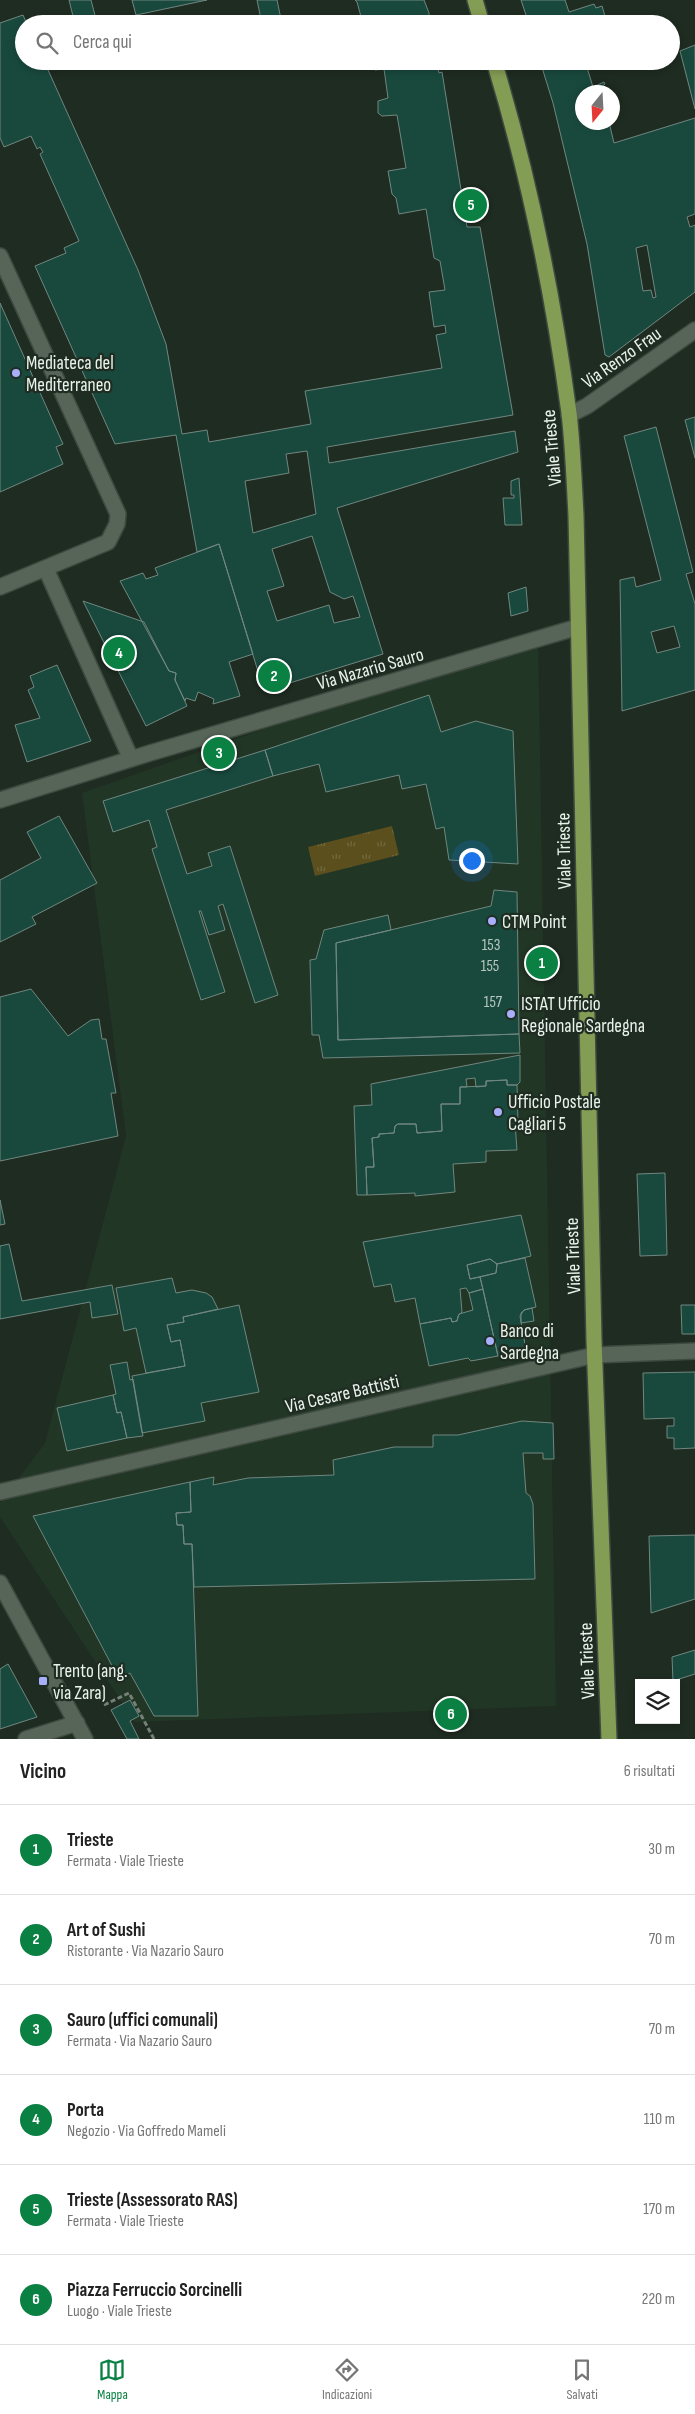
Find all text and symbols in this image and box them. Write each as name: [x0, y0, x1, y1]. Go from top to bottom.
search box: [15, 15, 680, 70]
icon: search: [33, 29, 61, 57]
text: Cerca qui: [73, 31, 132, 54]
north arrow: [575, 85, 620, 130]
pin: 5: [455, 186, 487, 224]
street label: Via Renzo Frau: [578, 322, 666, 394]
place label: Mediateca del Mediterraneo: [26, 352, 114, 397]
marker: Mediateca del Mediterraneo: [10, 367, 22, 379]
street label: Viale Trieste: [538, 409, 567, 487]
pin: 4: [103, 634, 135, 672]
street label: Via Nazario Sauro: [314, 643, 426, 696]
pin: 2: [258, 657, 290, 695]
pin: 3: [203, 734, 235, 772]
street label: Viale Trieste: [552, 812, 577, 889]
your location: [459, 848, 485, 874]
place label: CTM Point: [502, 911, 567, 934]
marker: CTM Point: [486, 915, 498, 927]
house number: 153: [482, 936, 500, 955]
pin: 1: [526, 944, 558, 982]
house number: 155: [481, 957, 499, 976]
house number: 157: [484, 993, 503, 1012]
place label: ISTAT Ufficio Regionale Sardegna: [521, 993, 645, 1038]
marker: ISTAT Ufficio Regionale Sardegna: [505, 1008, 517, 1020]
place label: Ufficio Postale Cagliari 5: [508, 1091, 601, 1136]
marker: Ufficio Postale Cagliari 5: [492, 1106, 504, 1118]
street label: Viale Trieste: [561, 1217, 586, 1295]
place label: Banco di Sardegna: [500, 1320, 559, 1365]
marker: Banco di Sardegna: [484, 1335, 496, 1347]
street label: Via Cesare Battisti: [283, 1370, 401, 1419]
street label: Viale Trieste: [575, 1622, 600, 1700]
place label: Trento (ang. via Zara): [53, 1660, 128, 1705]
marker: Trento (ang. via Zara): [37, 1675, 49, 1687]
map controls: [635, 1679, 680, 1724]
button: layers: [635, 1679, 680, 1724]
pin: 6: [435, 1695, 467, 1733]
text: Vicino: [20, 1759, 66, 1784]
text: 6 risultati: [624, 1762, 675, 1781]
text: Trieste: [67, 1829, 114, 1852]
text: 1: [33, 1840, 39, 1859]
text: 30 m: [648, 1840, 675, 1859]
text: Fermata · Viale Trieste: [67, 1852, 184, 1871]
text: Art of Sushi: [67, 1919, 145, 1942]
text: 2: [32, 1930, 40, 1949]
text: 70 m: [649, 1930, 675, 1949]
text: Ristorante · Via Nazario Sauro: [67, 1942, 224, 1961]
text: Sauro (uffici comunali): [67, 2009, 218, 2032]
text: 3: [32, 2020, 40, 2039]
text: 70 m: [649, 2020, 675, 2039]
text: Fermata · Via Nazario Sauro: [67, 2032, 212, 2051]
text: Porta: [67, 2099, 104, 2122]
text: 4: [32, 2110, 40, 2129]
text: 110 m: [644, 2110, 675, 2129]
text: Negozio · Via Goffredo Mameli: [67, 2122, 226, 2141]
text: Trieste (Assessorato RAS): [67, 2189, 238, 2212]
text: 5: [32, 2200, 40, 2219]
text: 170 m: [643, 2200, 675, 2219]
text: Fermata · Viale Trieste: [67, 2212, 184, 2231]
text: Piazza Ferruccio Sorcinelli: [67, 2279, 242, 2302]
text: 6: [32, 2290, 40, 2309]
text: 220 m: [642, 2290, 675, 2309]
text: Luogo · Viale Trieste: [67, 2302, 172, 2321]
tab: Mappa: [97, 2356, 128, 2403]
tab: Indicazioni: [322, 2356, 372, 2403]
tab: Salvati: [566, 2356, 598, 2403]

